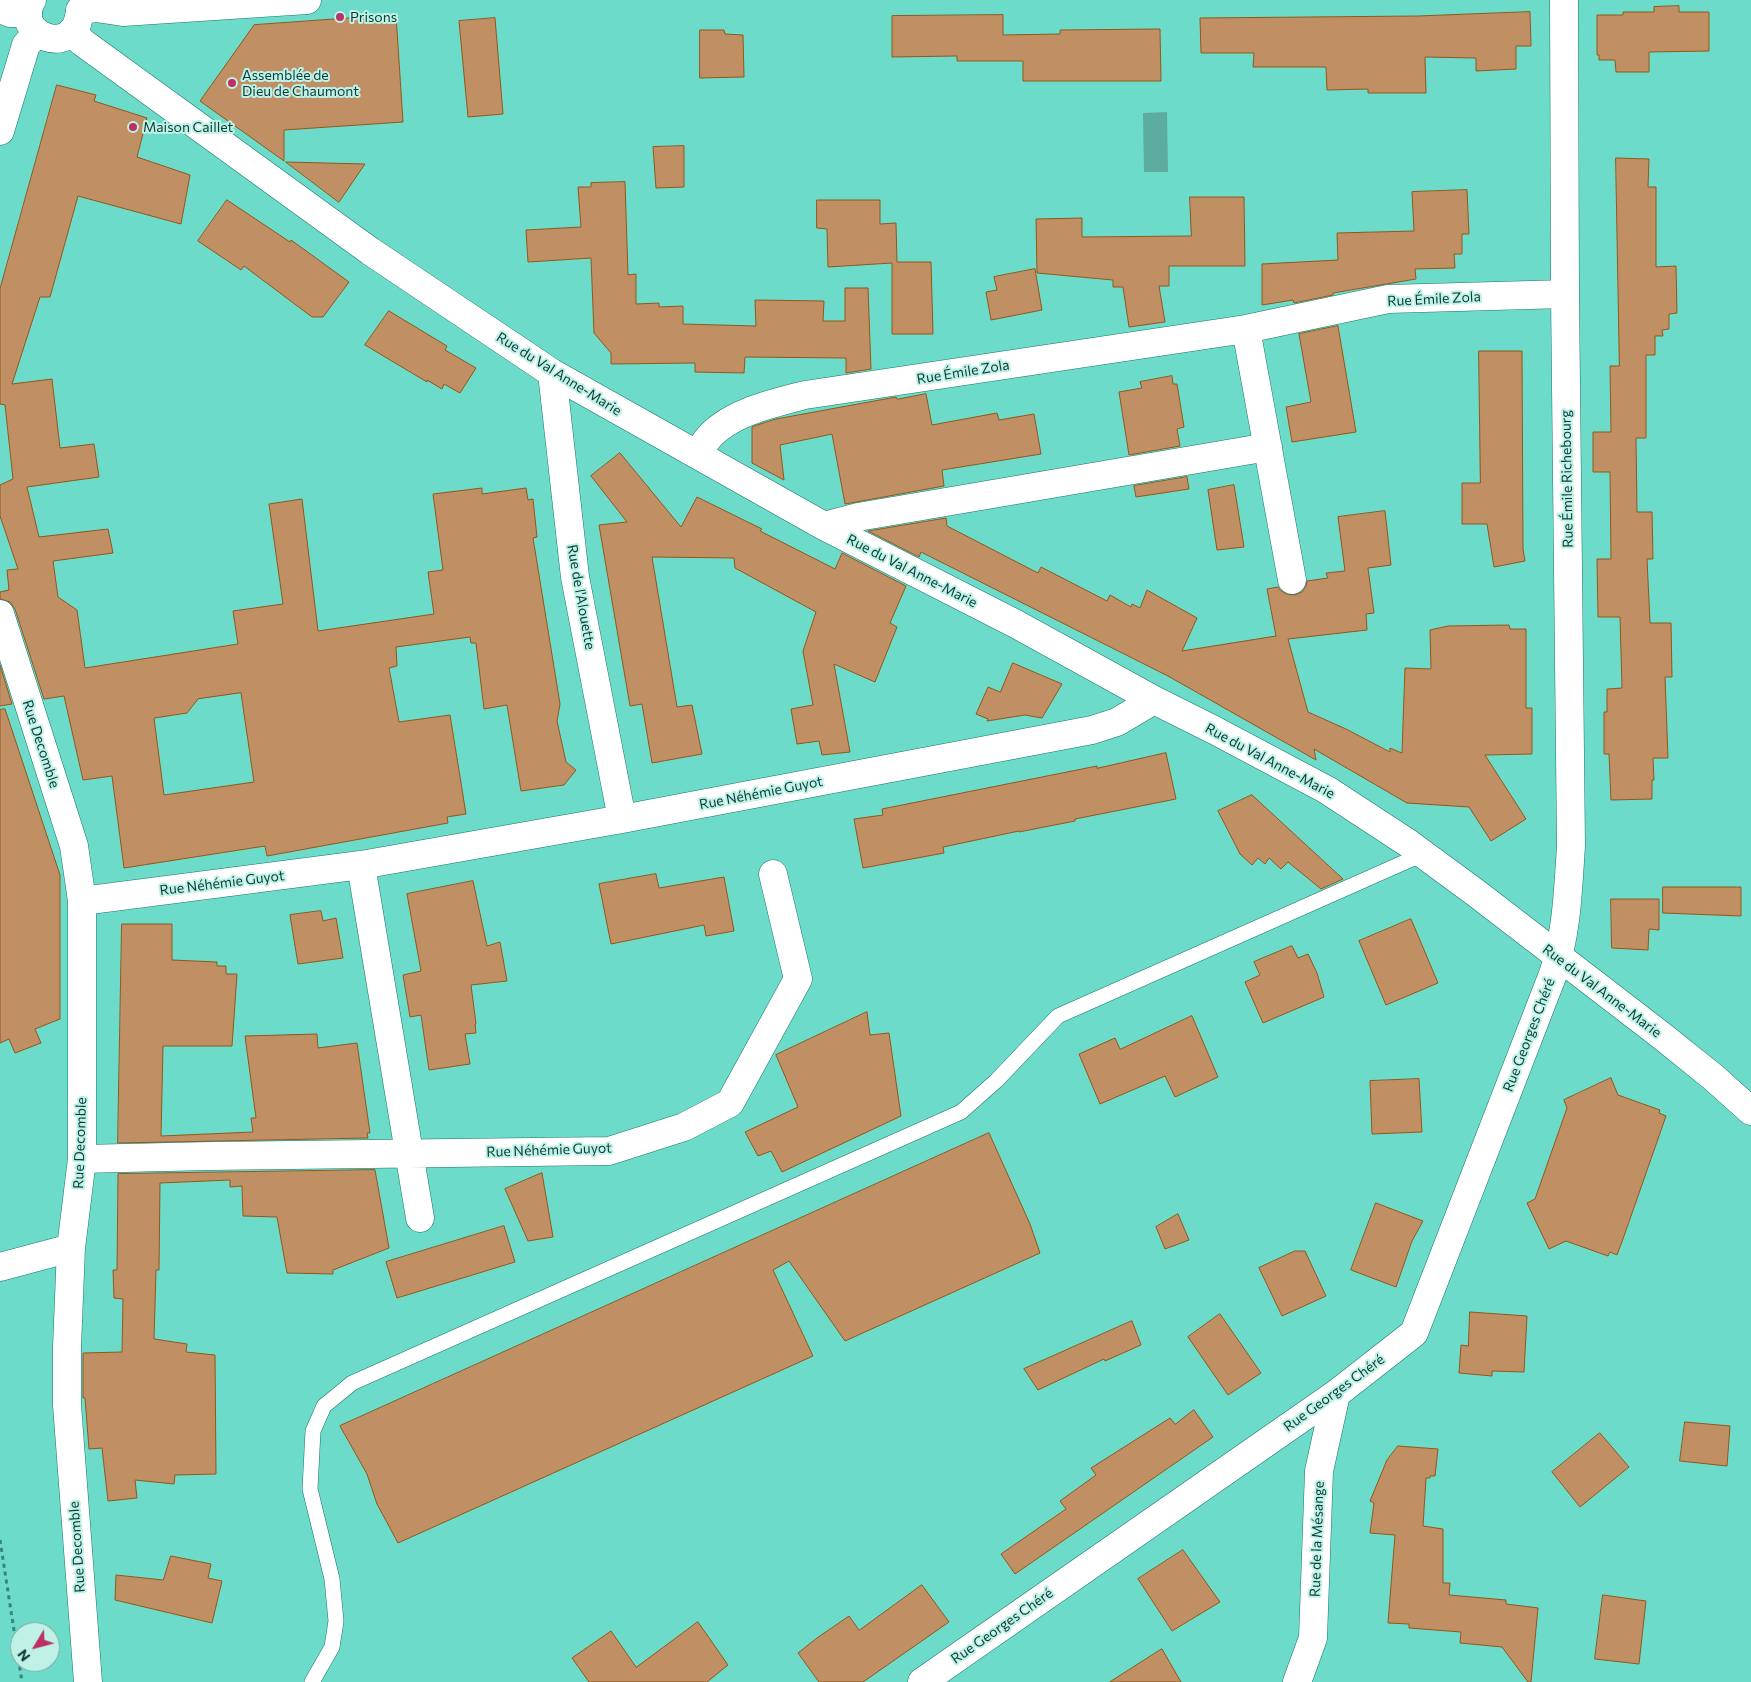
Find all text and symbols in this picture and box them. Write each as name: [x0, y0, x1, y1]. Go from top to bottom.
place label: Prisons: [350, 9, 397, 25]
marker: Prisons: [334, 11, 346, 23]
place label: Assemblée de Dieu de Chaumont: [242, 67, 359, 100]
marker: Assemblée de Dieu de Chaumont: [226, 77, 238, 89]
place label: Maison Caillet: [143, 119, 233, 135]
marker: Maison Caillet: [127, 121, 139, 133]
street label: Rue Émile Zola: [1387, 288, 1481, 310]
street label: Rue du Val Anne-Marie: [493, 329, 625, 419]
street label: Rue Émile Zola: [915, 356, 1011, 388]
street label: Rue Émile Richebourg: [1557, 410, 1577, 548]
street label: Rue du Val Anne-Marie: [844, 531, 980, 611]
street label: Rue de l'Alouette: [563, 543, 599, 651]
street label: Rue Decomble: [19, 698, 63, 790]
street label: Rue du Val Anne-Marie: [1202, 720, 1338, 802]
street label: Rue Néhémie Guyot: [698, 773, 824, 813]
street label: Rue Néhémie Guyot: [159, 867, 285, 899]
street label: Rue du Val Anne-Marie: [1539, 941, 1665, 1041]
street label: Rue Georges Chéré: [1500, 976, 1558, 1094]
street label: Rue Decomble: [70, 1097, 90, 1189]
street label: Rue Néhémie Guyot: [486, 1139, 612, 1161]
street label: Rue Georges Chéré: [1280, 1351, 1388, 1435]
street label: Rue de la Mésange: [1307, 1481, 1327, 1597]
street label: Rue Decomble: [65, 1501, 89, 1593]
street label: Rue Georges Chéré: [948, 1585, 1056, 1667]
north arrow: [10, 1622, 60, 1672]
text: N: [13, 1646, 33, 1665]

